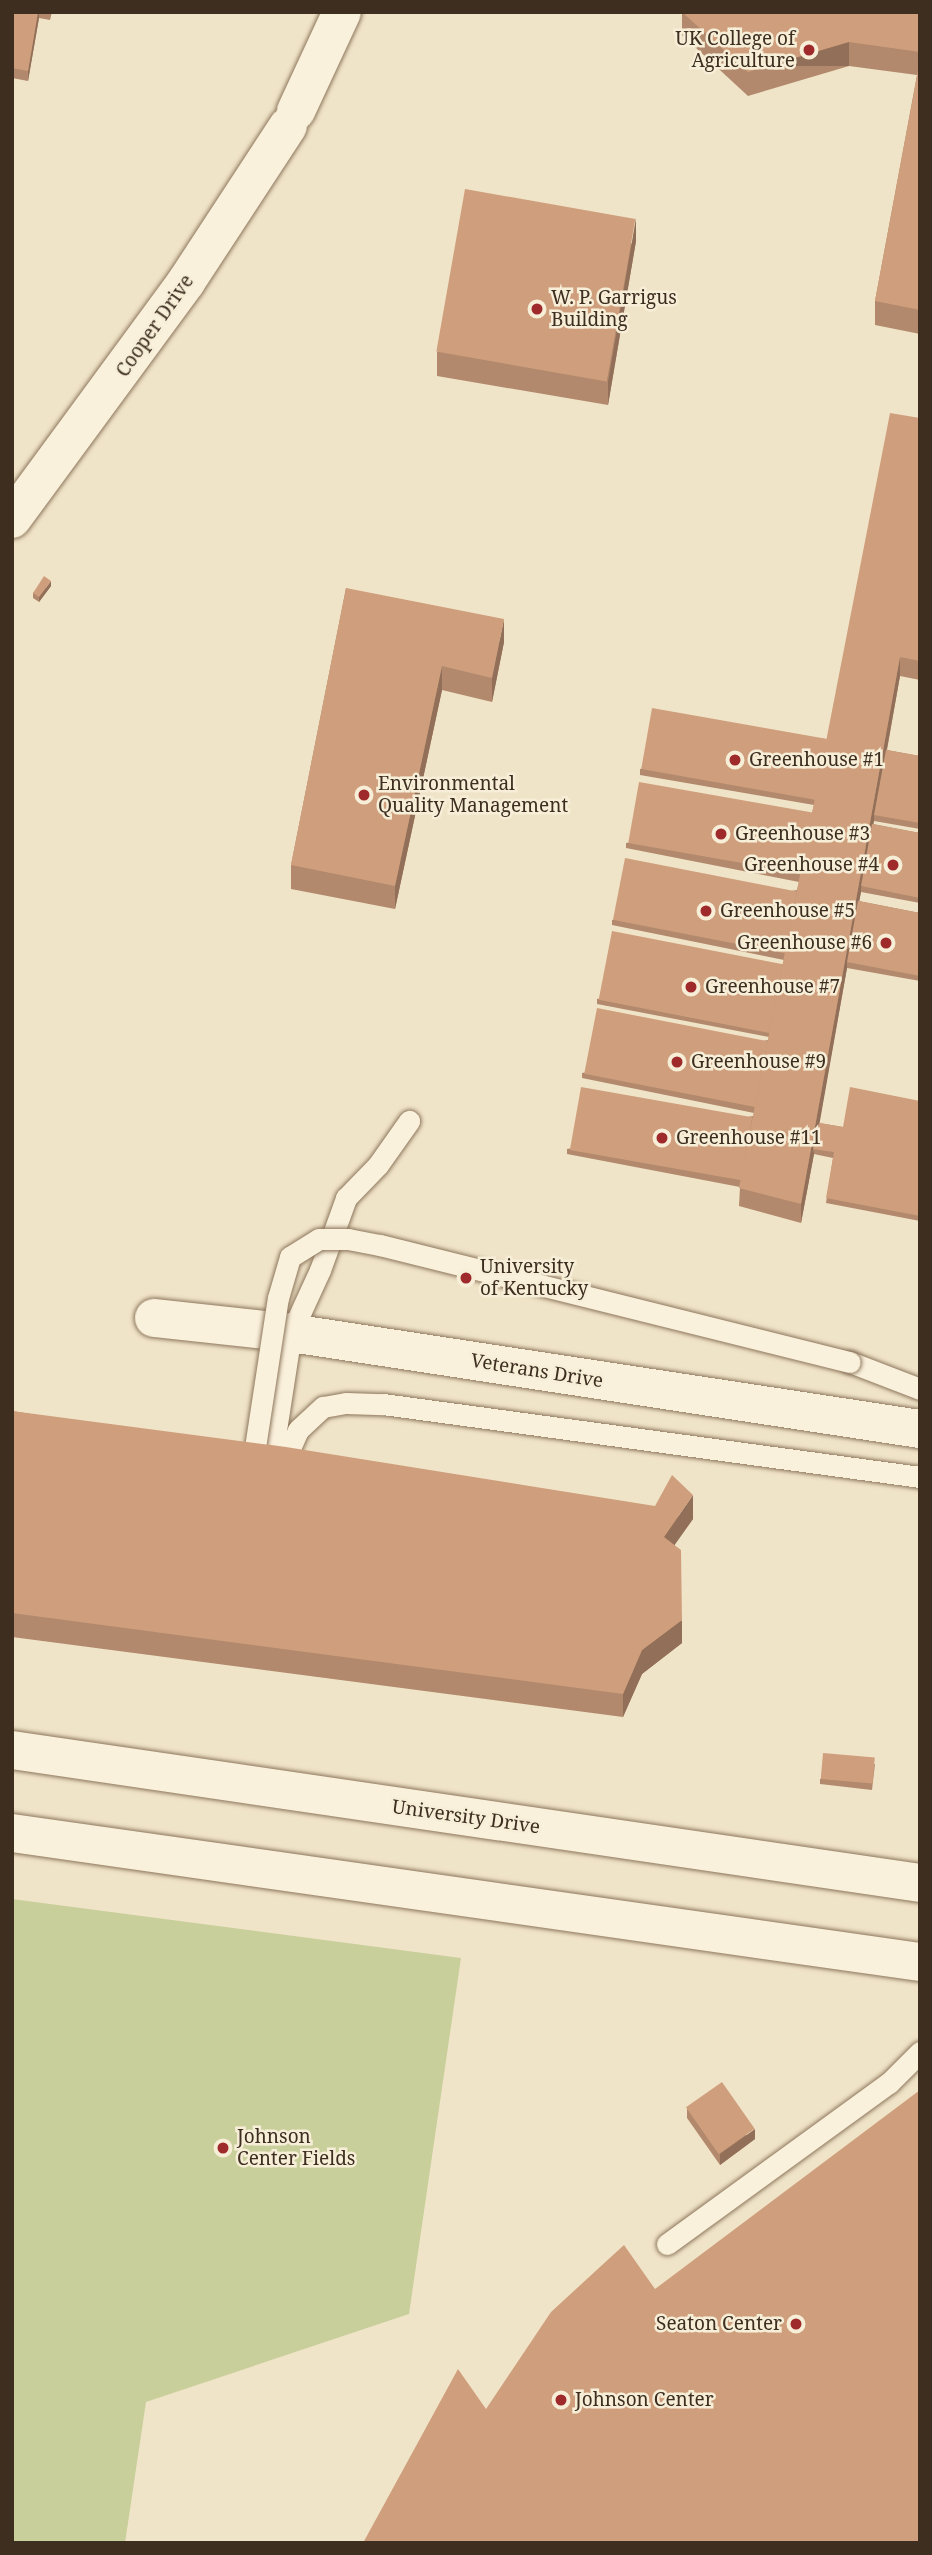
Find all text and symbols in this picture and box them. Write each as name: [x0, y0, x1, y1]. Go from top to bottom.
place label: UK College of Agriculture: [675, 28, 795, 72]
marker: UK College of Agriculture: [801, 42, 817, 58]
street label: Cooper Drive: [111, 271, 199, 381]
place label: W. P. Garrigus Building: [551, 287, 677, 331]
marker: W. P. Garrigus Building: [529, 301, 545, 317]
place label: Greenhouse #1: [749, 749, 884, 771]
marker: Greenhouse #1: [727, 752, 743, 768]
place label: Environmental Quality Management: [378, 773, 568, 817]
marker: Environmental Quality Management: [356, 787, 372, 803]
place label: Greenhouse #3: [735, 823, 870, 845]
marker: Greenhouse #3: [713, 826, 729, 842]
place label: Greenhouse #4: [744, 854, 879, 876]
marker: Greenhouse #4: [885, 857, 901, 873]
place label: Greenhouse #5: [720, 900, 855, 922]
marker: Greenhouse #5: [698, 903, 714, 919]
place label: Greenhouse #6: [737, 932, 872, 954]
marker: Greenhouse #6: [878, 935, 894, 951]
place label: Greenhouse #7: [705, 976, 840, 998]
marker: Greenhouse #7: [683, 979, 699, 995]
place label: Greenhouse #9: [691, 1051, 826, 1073]
marker: Greenhouse #9: [669, 1054, 685, 1070]
place label: Greenhouse #11: [676, 1127, 822, 1149]
marker: Greenhouse #11: [654, 1130, 670, 1146]
place label: University of Kentucky: [480, 1256, 588, 1300]
marker: University of Kentucky: [458, 1270, 474, 1286]
street label: Veterans Drive: [469, 1349, 605, 1393]
street label: University Drive: [391, 1795, 541, 1839]
place label: Johnson Center Fields: [237, 2126, 355, 2170]
marker: Johnson Center Fields: [215, 2140, 231, 2156]
place label: Seaton Center: [656, 2313, 782, 2335]
marker: Seaton Center: [788, 2316, 804, 2332]
place label: Johnson Center: [575, 2389, 714, 2411]
marker: Johnson Center: [553, 2392, 569, 2408]

